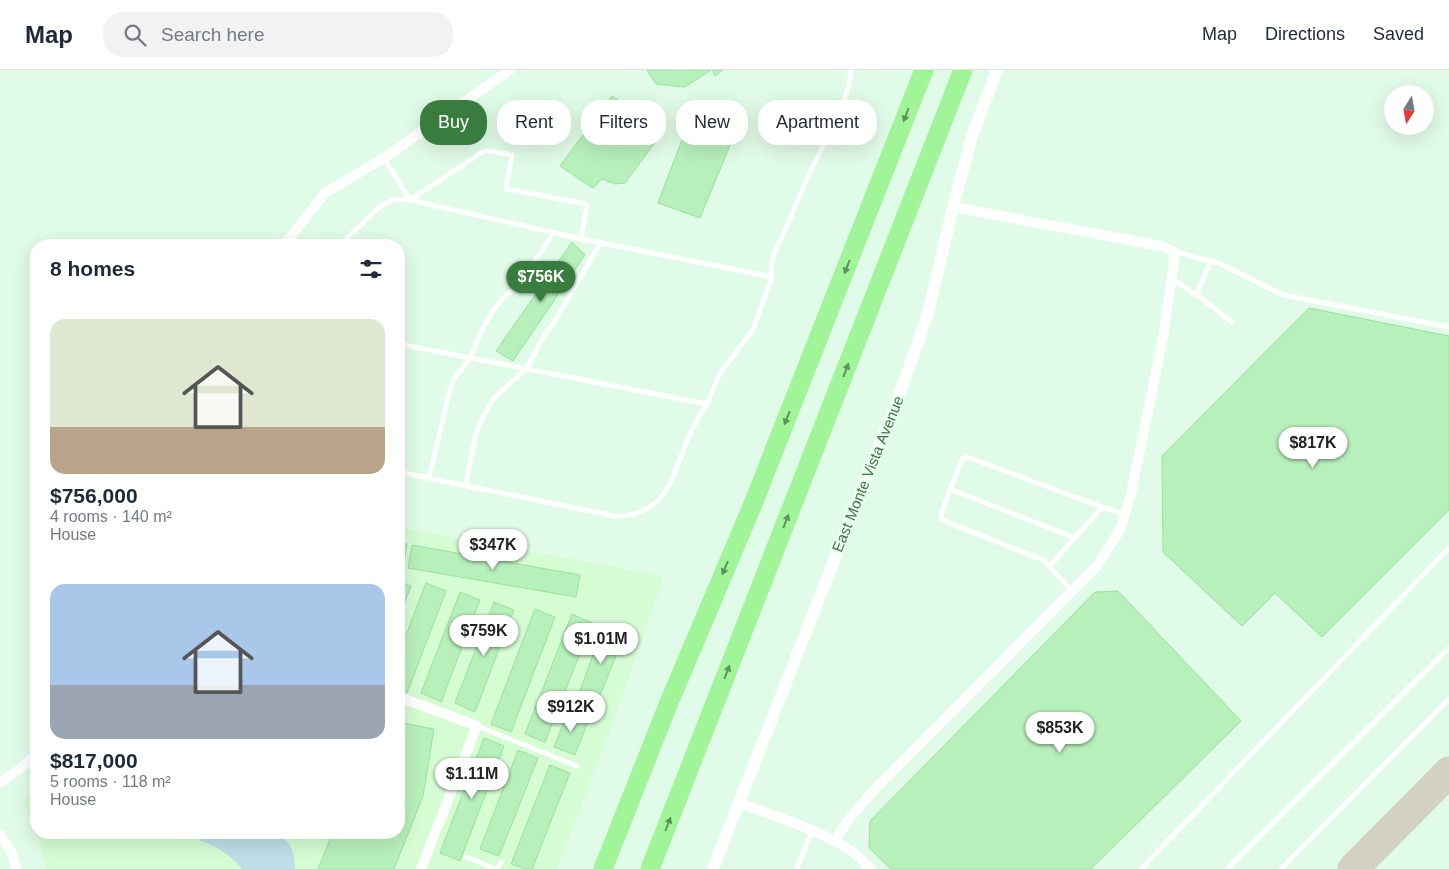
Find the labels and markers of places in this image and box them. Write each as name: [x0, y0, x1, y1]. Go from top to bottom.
pin: $756K: [506, 260, 576, 303]
pin: $817K: [1278, 426, 1348, 469]
pin: $347K: [458, 528, 528, 571]
pin: $759K: [449, 614, 519, 657]
pin: $1.01M: [560, 622, 642, 665]
pin: $912K: [536, 690, 606, 733]
pin: $853K: [1025, 712, 1095, 754]
pin: $1.11M: [431, 758, 513, 800]

